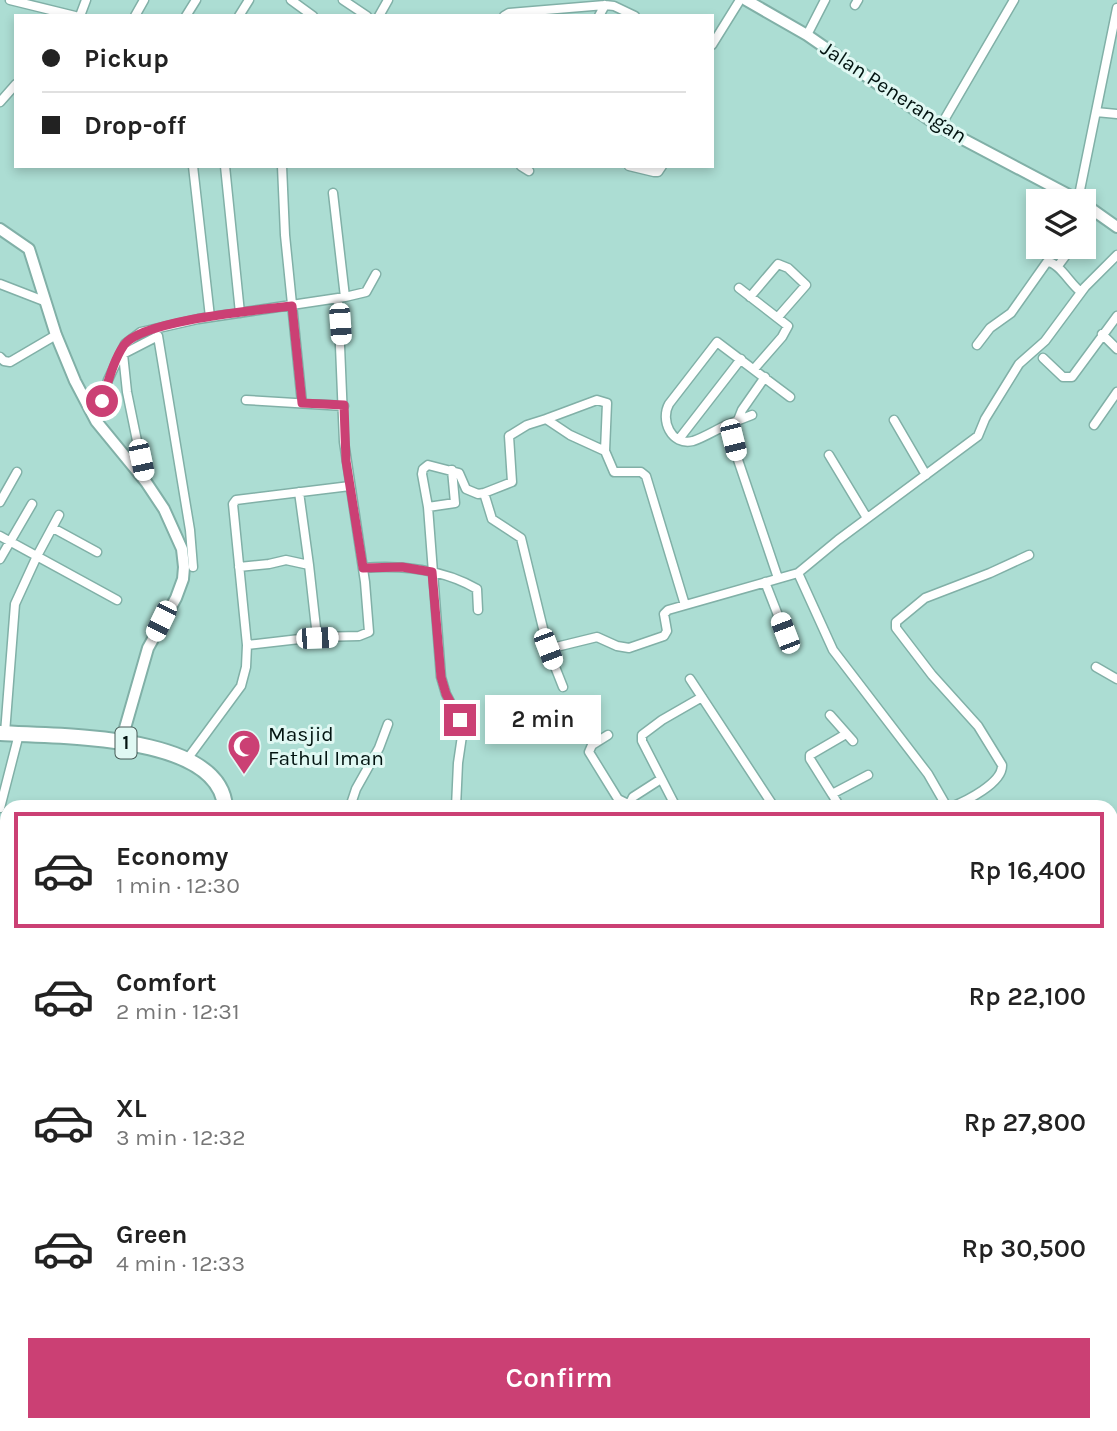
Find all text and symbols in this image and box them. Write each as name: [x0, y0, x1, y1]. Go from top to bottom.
street label: Jalan Penerangan: [817, 36, 971, 148]
text: Pickup: [84, 43, 169, 74]
text: Drop-off: [84, 110, 186, 141]
map controls: [1026, 189, 1096, 259]
button: layers: [1026, 189, 1096, 259]
car: [329, 302, 352, 346]
route start: [86, 385, 118, 417]
car: [718, 417, 749, 463]
car: [127, 437, 156, 483]
car: [143, 598, 180, 644]
car: [768, 610, 803, 656]
car: [531, 626, 566, 672]
car: [296, 627, 339, 649]
callout: 2 min: [484, 696, 600, 744]
route end: [444, 704, 476, 736]
text: 2 min: [512, 706, 574, 733]
place label: Masjid Fathul Iman: [268, 722, 384, 770]
mosque icon: Masjid Fathul Iman: [225, 727, 263, 776]
road number: 1: [116, 728, 136, 758]
icon: car: [32, 839, 95, 902]
text: Economy: [116, 841, 228, 872]
text: Rp 16,400: [969, 855, 1086, 886]
text: 1 min · 12:30: [116, 872, 240, 899]
icon: car: [32, 965, 95, 1028]
text: Comfort: [116, 967, 217, 998]
text: Rp 22,100: [969, 981, 1086, 1012]
text: 2 min · 12:31: [116, 998, 240, 1025]
icon: car: [32, 1091, 95, 1154]
text: XL: [116, 1093, 147, 1124]
text: Rp 27,800: [964, 1107, 1086, 1138]
text: 3 min · 12:32: [116, 1124, 245, 1151]
icon: car: [32, 1217, 95, 1280]
text: Green: [116, 1219, 188, 1250]
text: Rp 30,500: [962, 1233, 1086, 1264]
text: 4 min · 12:33: [116, 1250, 245, 1277]
button: Confirm: [28, 1338, 1090, 1418]

